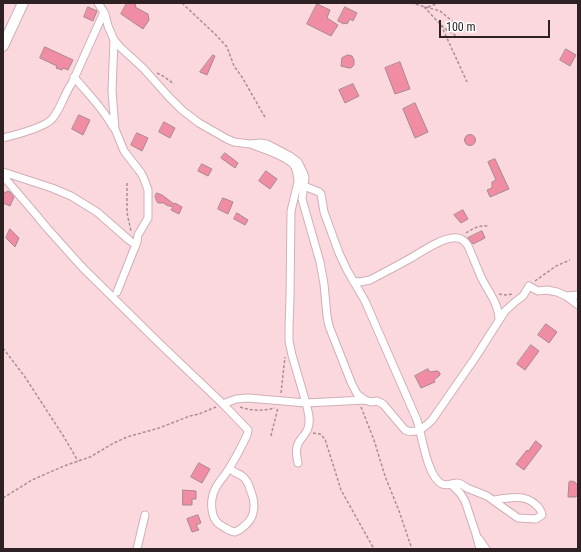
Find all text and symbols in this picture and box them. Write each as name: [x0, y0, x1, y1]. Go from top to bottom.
scale bar: [441, 12, 552, 38]
text: 100 m: [446, 20, 476, 34]

